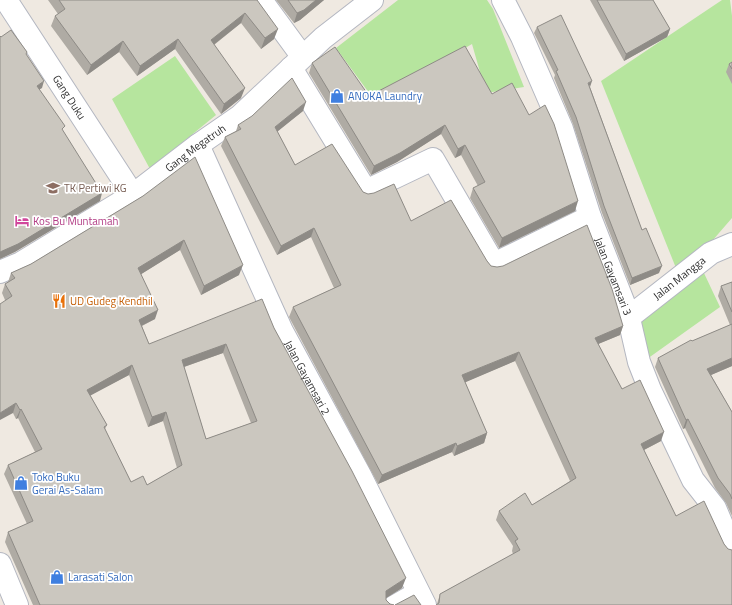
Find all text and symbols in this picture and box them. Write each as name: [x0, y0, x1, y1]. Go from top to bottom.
street label: Gang Duku: [49, 72, 90, 123]
shop icon: ANOKA Laundry: [329, 88, 345, 104]
place label: ANOKA Laundry: [348, 88, 423, 104]
street label: Gang Megatruh: [162, 120, 229, 176]
school or university icon: TK Pertiwi KG: [45, 180, 61, 196]
place label: TK Pertiwi KG: [64, 180, 127, 196]
hotel icon: Kos Bu Muntamah: [14, 213, 30, 229]
place label: Kos Bu Muntamah: [33, 213, 119, 229]
street label: Jalan Gayamsari 3: [591, 235, 636, 318]
street label: Jalan Mangga: [650, 252, 709, 304]
restaurant icon: UD Gudeg Kendhil: [51, 293, 67, 309]
place label: UD Gudeg Kendhil: [70, 293, 153, 309]
street label: Jalan Gayamsari 2: [280, 337, 334, 418]
place label: Toko Buku Gerai As-Salam: [32, 469, 103, 498]
shop icon: Toko Buku Gerai As-Salam: [13, 475, 29, 491]
shop icon: Larasati Salon: [49, 569, 65, 585]
place label: Larasati Salon: [68, 569, 133, 585]

